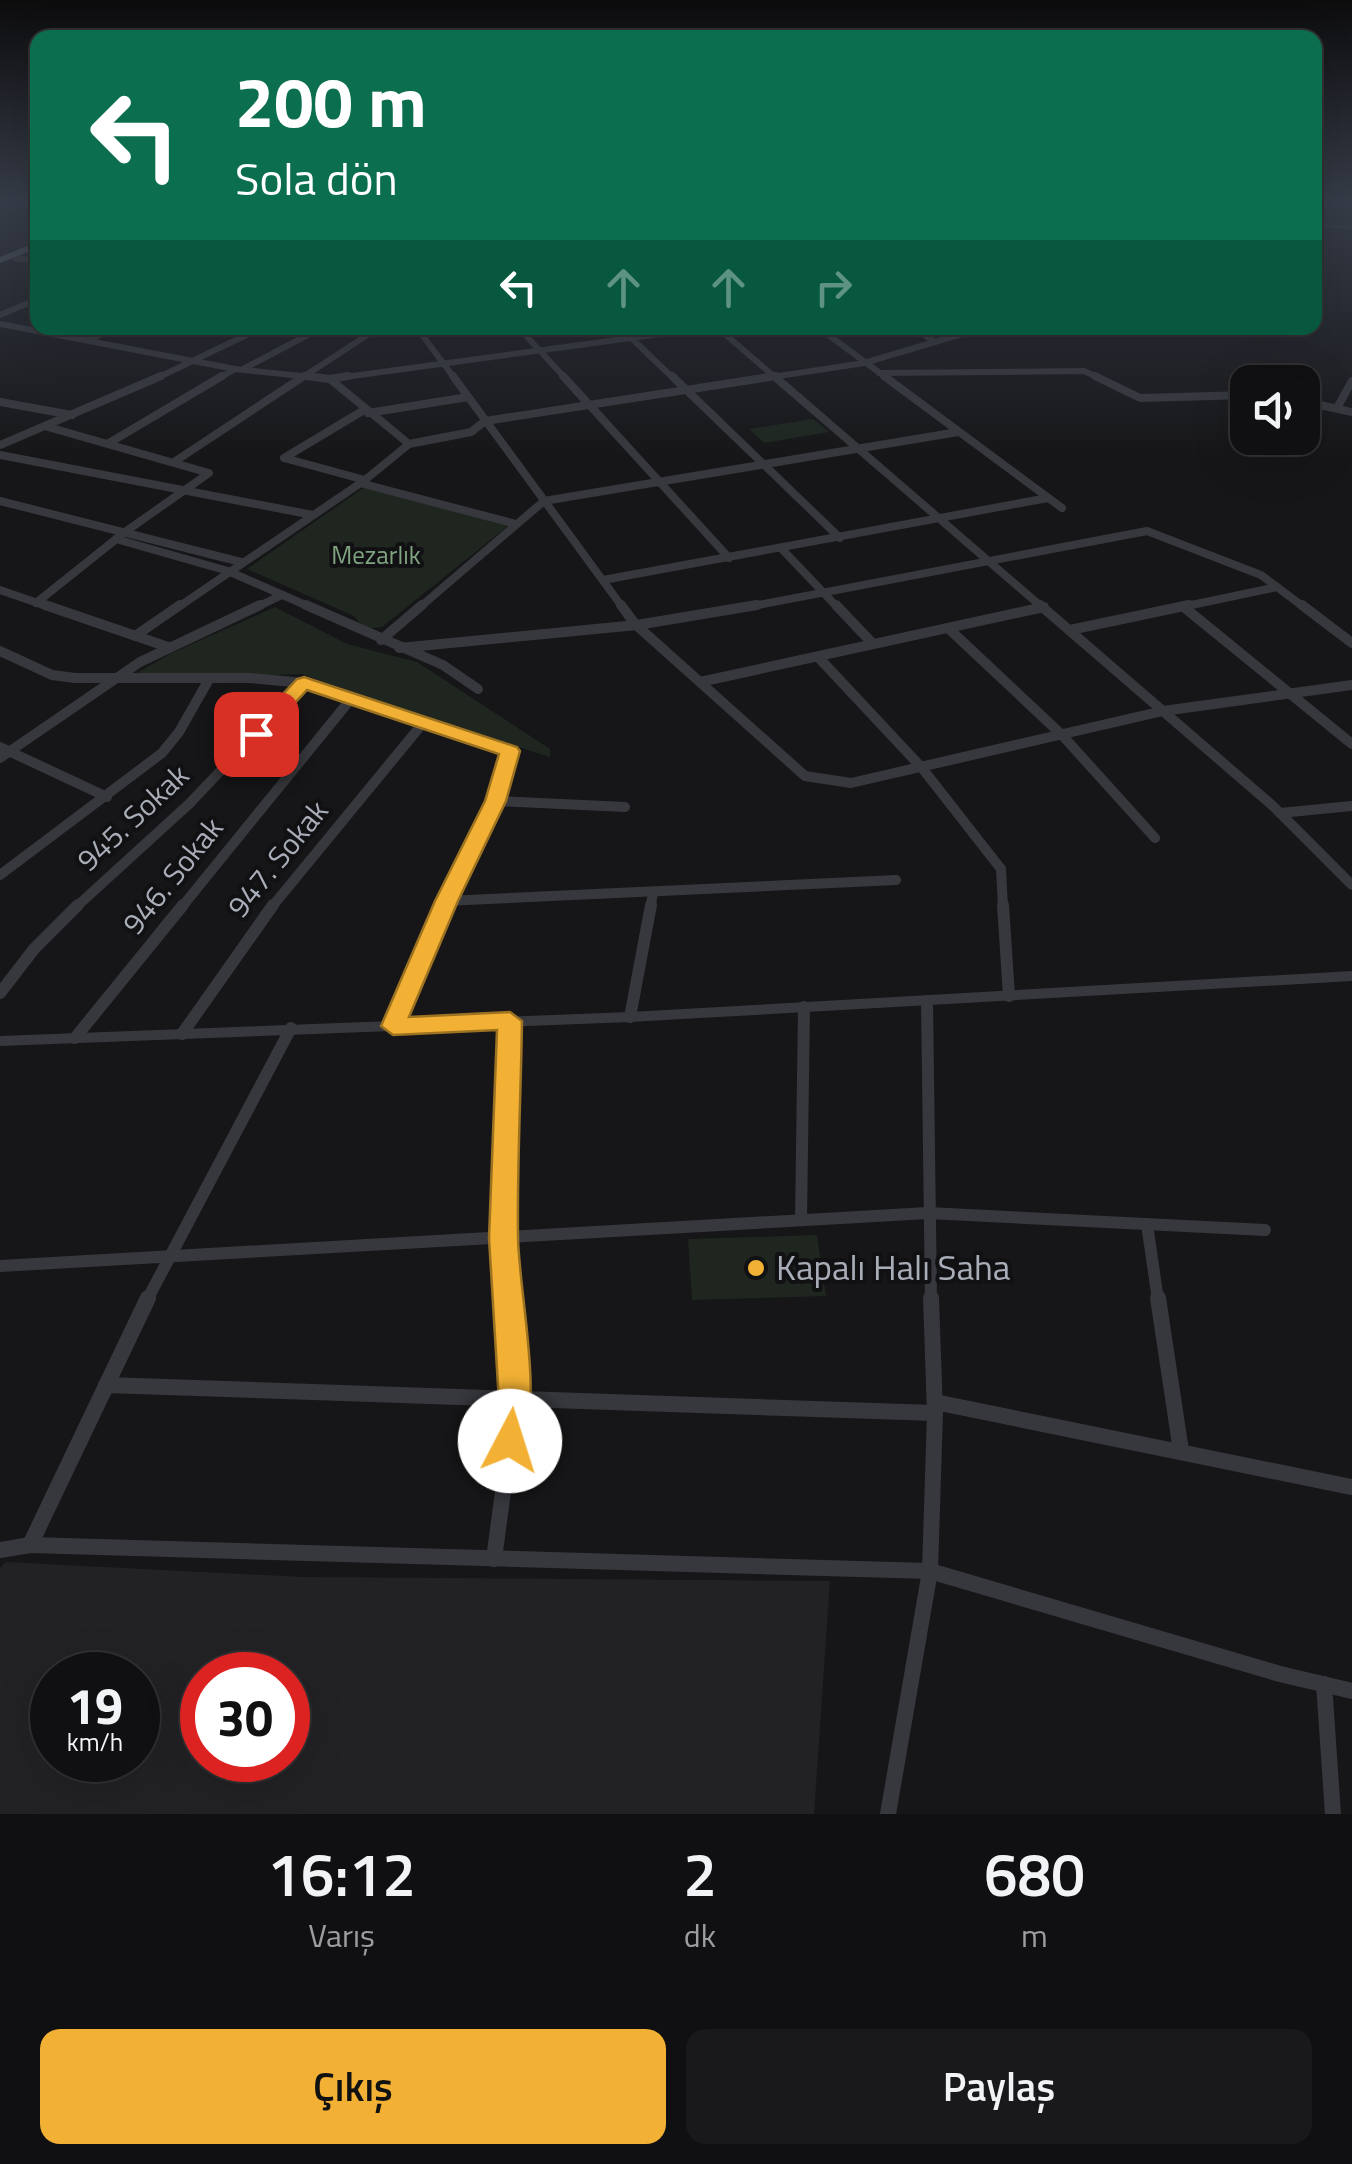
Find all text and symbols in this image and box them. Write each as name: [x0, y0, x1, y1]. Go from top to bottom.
text: 200 m: [235, 48, 427, 154]
icon: left: [70, 70, 200, 200]
text: Sola dön: [235, 144, 398, 212]
icon: left: [491, 260, 546, 315]
icon: ahead: [596, 260, 651, 315]
icon: ahead: [701, 260, 756, 315]
icon: right: [806, 260, 861, 315]
map controls: [1230, 365, 1320, 455]
button: sound: [1230, 365, 1320, 455]
park label: Mezarlık: [331, 536, 421, 574]
pin: [214, 692, 299, 777]
icon: arrive: [229, 707, 284, 762]
street label: 945. Sokak: [66, 753, 199, 882]
street label: 947. Sokak: [216, 790, 339, 927]
street label: 946. Sokak: [111, 807, 234, 944]
place label: Kapalı Halı Saha: [776, 1240, 1010, 1294]
marker: Kapalı Halı Saha: [745, 1257, 767, 1279]
position arrow: [458, 1389, 562, 1493]
speed limit sign: 30: [180, 1652, 310, 1782]
text: 19: [67, 1667, 123, 1743]
text: km/h: [67, 1723, 123, 1761]
text: 16:12: [267, 1828, 416, 1919]
text: 2: [683, 1828, 717, 1919]
text: 680: [984, 1828, 1085, 1919]
text: Varış: [308, 1911, 375, 1959]
text: dk: [684, 1911, 716, 1959]
text: m: [1021, 1911, 1048, 1959]
button: Çıkış: [40, 2029, 666, 2144]
button: Paylaş: [686, 2029, 1312, 2144]

